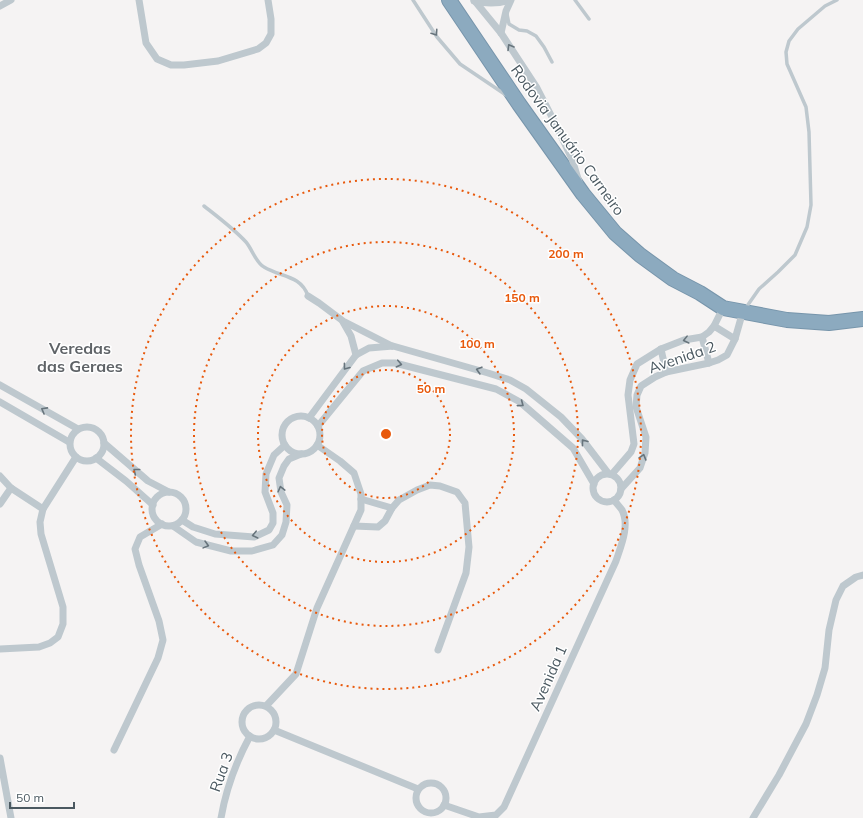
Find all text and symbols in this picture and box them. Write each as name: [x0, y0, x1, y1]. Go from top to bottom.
one-way arrow: [430, 29, 437, 36]
one-way arrow: [507, 44, 514, 51]
street label: Rodovia Januário Carneiro: [507, 61, 629, 219]
text: 200 m: [548, 246, 584, 261]
text: 150 m: [504, 290, 540, 305]
text: 100 m: [459, 336, 495, 351]
one-way arrow: [683, 336, 690, 344]
street label: Avenida 2: [646, 337, 718, 377]
district label: Veredas das Geraes: [37, 338, 123, 376]
one-way arrow: [395, 360, 402, 368]
one-way arrow: [344, 363, 351, 370]
one-way arrow: [476, 366, 483, 375]
text: 50 m: [417, 381, 445, 396]
one-way arrow: [517, 399, 524, 406]
one-way arrow: [41, 407, 48, 414]
centre of rings: [379, 427, 393, 441]
one-way arrow: [582, 440, 589, 447]
one-way arrow: [638, 454, 647, 461]
one-way arrow: [133, 469, 141, 476]
one-way arrow: [277, 486, 286, 493]
one-way arrow: [251, 530, 258, 538]
one-way arrow: [203, 540, 210, 548]
street label: Avenida 1: [525, 642, 571, 714]
street label: Rua 3: [205, 750, 237, 794]
scale bar: [10, 784, 74, 810]
text: 50 m: [16, 790, 44, 805]

